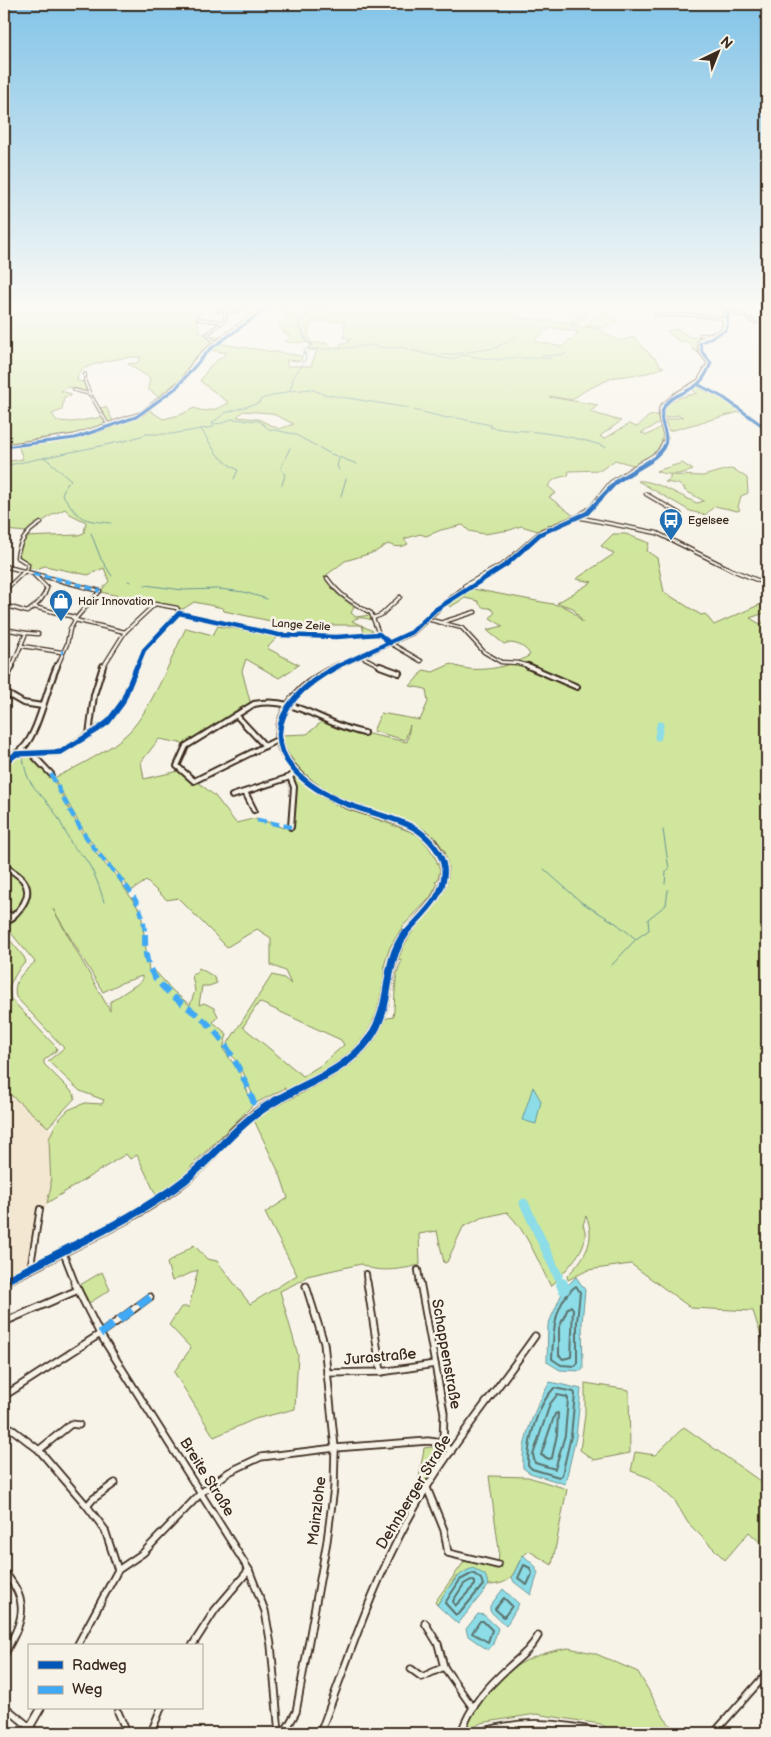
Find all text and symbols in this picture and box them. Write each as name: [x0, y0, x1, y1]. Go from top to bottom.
north arrow: [694, 28, 744, 78]
text: N: [717, 33, 736, 53]
bus stop icon: Egelsee: [658, 507, 684, 541]
place label: Egelsee: [688, 514, 730, 527]
shop icon: Hair Innovation: [48, 588, 74, 622]
place label: Hair Innovation: [78, 595, 154, 608]
street label: Lange Zeile: [271, 616, 331, 634]
street label: Schappenstraße: [427, 1297, 465, 1411]
street label: Jurastraße: [343, 1344, 417, 1370]
street label: Dehnberger Straße: [372, 1431, 456, 1553]
street label: Breite Straße: [175, 1434, 239, 1520]
street label: Mainzlohe: [303, 1475, 331, 1547]
legend: [28, 1644, 202, 1710]
text: Radweg: [72, 1656, 127, 1675]
text: Weg: [72, 1680, 102, 1699]

